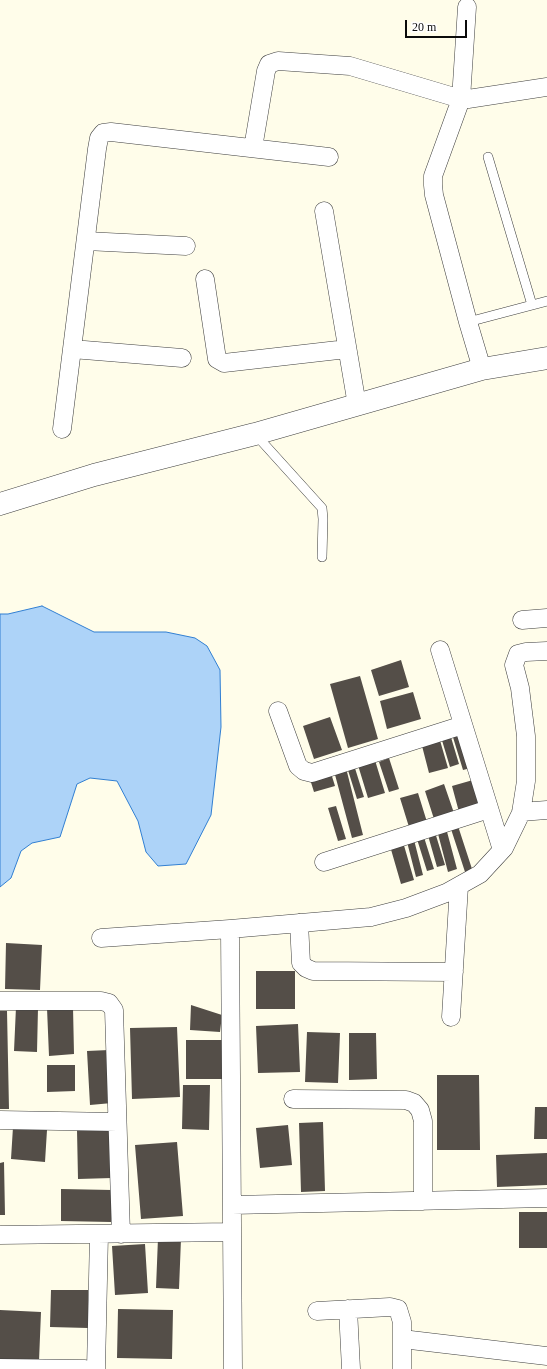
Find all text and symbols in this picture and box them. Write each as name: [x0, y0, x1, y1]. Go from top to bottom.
scale bar: [407, 12, 469, 38]
text: 20 m: [412, 20, 436, 34]

